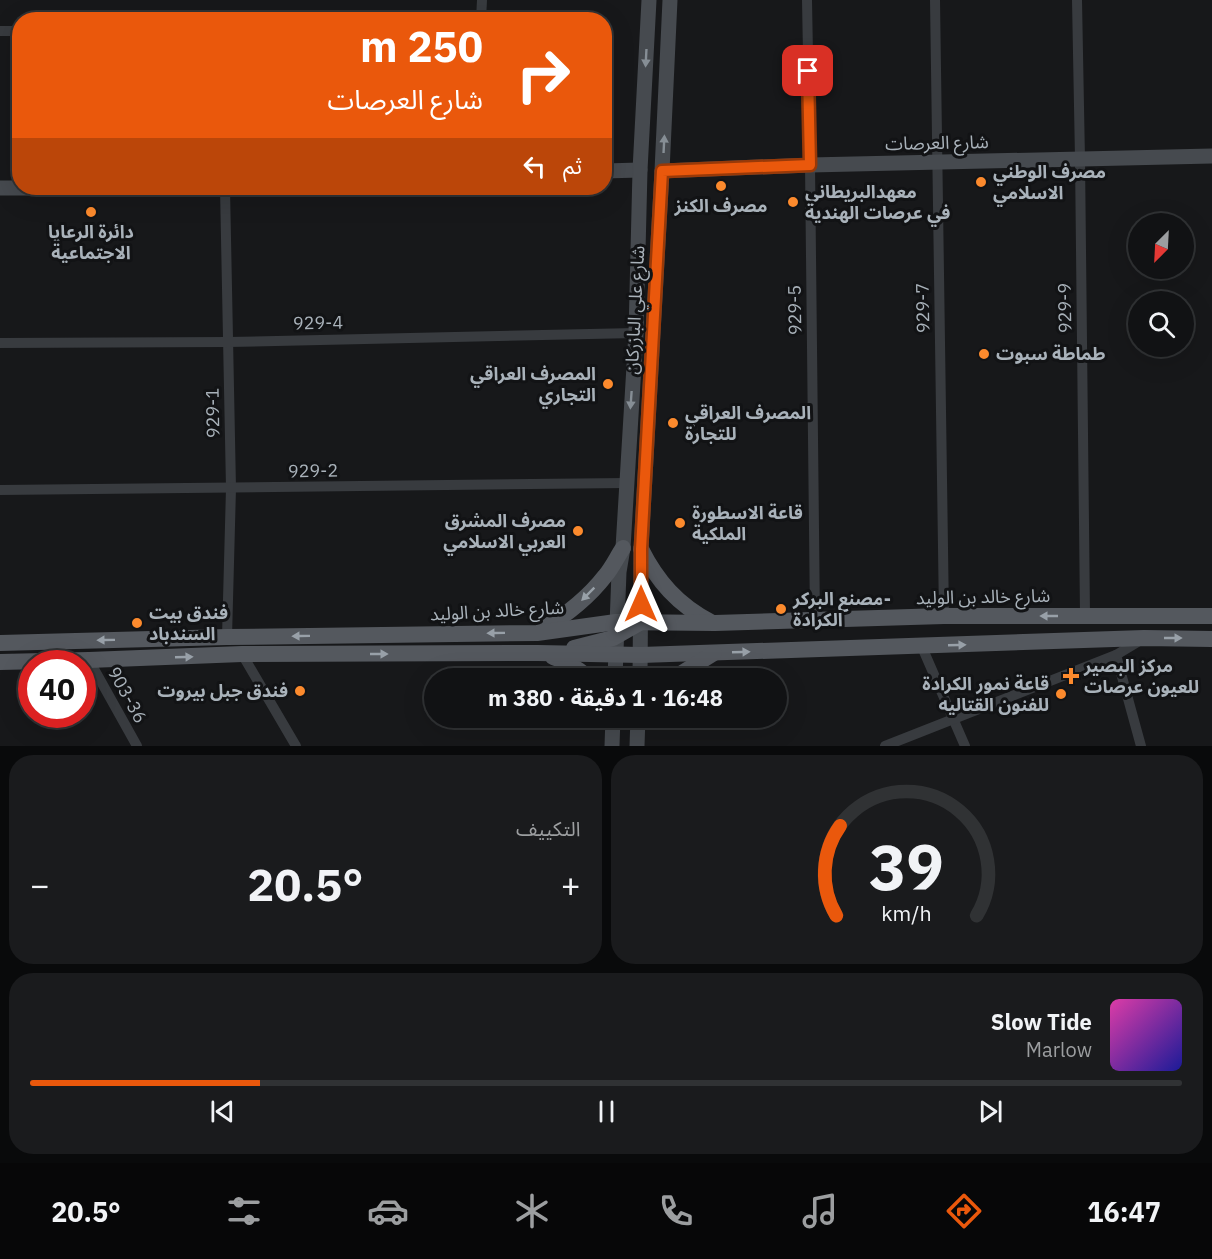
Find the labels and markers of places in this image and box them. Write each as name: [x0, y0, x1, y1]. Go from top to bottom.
pin: [782, 45, 833, 96]
place label: مصرف الوطني الاسلامي: [993, 160, 1106, 207]
marker: مصرف الوطني الاسلامي: [974, 175, 988, 189]
marker: مصرف الكنز: [714, 179, 728, 193]
place label: معهدالبريطاني في عرصات الهندية: [805, 180, 950, 227]
place label: مصرف الكنز: [673, 194, 768, 217]
marker: معهدالبريطاني في عرصات الهندية: [786, 195, 800, 209]
marker: دائرة الرعايا الاجتماعية: [84, 205, 98, 219]
place label: دائرة الرعايا الاجتماعية: [48, 220, 134, 264]
place label: طماطة سبوت: [996, 342, 1106, 365]
marker: طماطة سبوت: [977, 347, 991, 361]
place label: المصرف العراقي التجاري: [470, 362, 596, 409]
marker: المصرف العراقي التجاري: [601, 377, 615, 391]
place label: المصرف العراقي للتجارة: [685, 401, 811, 445]
marker: المصرف العراقي للتجارة: [666, 416, 680, 430]
place label: قاعة الاسطورة الملكية: [692, 501, 803, 545]
place label: مصرف المشرق العربي الاسلامي: [443, 509, 566, 556]
marker: قاعة الاسطورة الملكية: [673, 516, 687, 530]
marker: مصرف المشرق العربي الاسلامي: [571, 524, 585, 538]
place label: مصنع البركر- الكرادة: [792, 587, 891, 631]
place label: فندق بيت السندباد: [149, 601, 228, 645]
marker: مصنع البركر- الكرادة: [774, 602, 788, 616]
marker: فندق بيت السندباد: [130, 616, 144, 630]
place label: مركز البصير للعيون عرصات: [1083, 654, 1199, 698]
marker: مركز البصير للعيون عرصات: [1062, 667, 1080, 685]
place label: قاعة نمور الكرادة للفنون القتاليه: [922, 672, 1049, 716]
place label: فندق جبل بيروت: [157, 679, 288, 702]
marker: فندق جبل بيروت: [293, 684, 307, 698]
marker: قاعة نمور الكرادة للفنون القتاليه: [1054, 687, 1068, 701]

